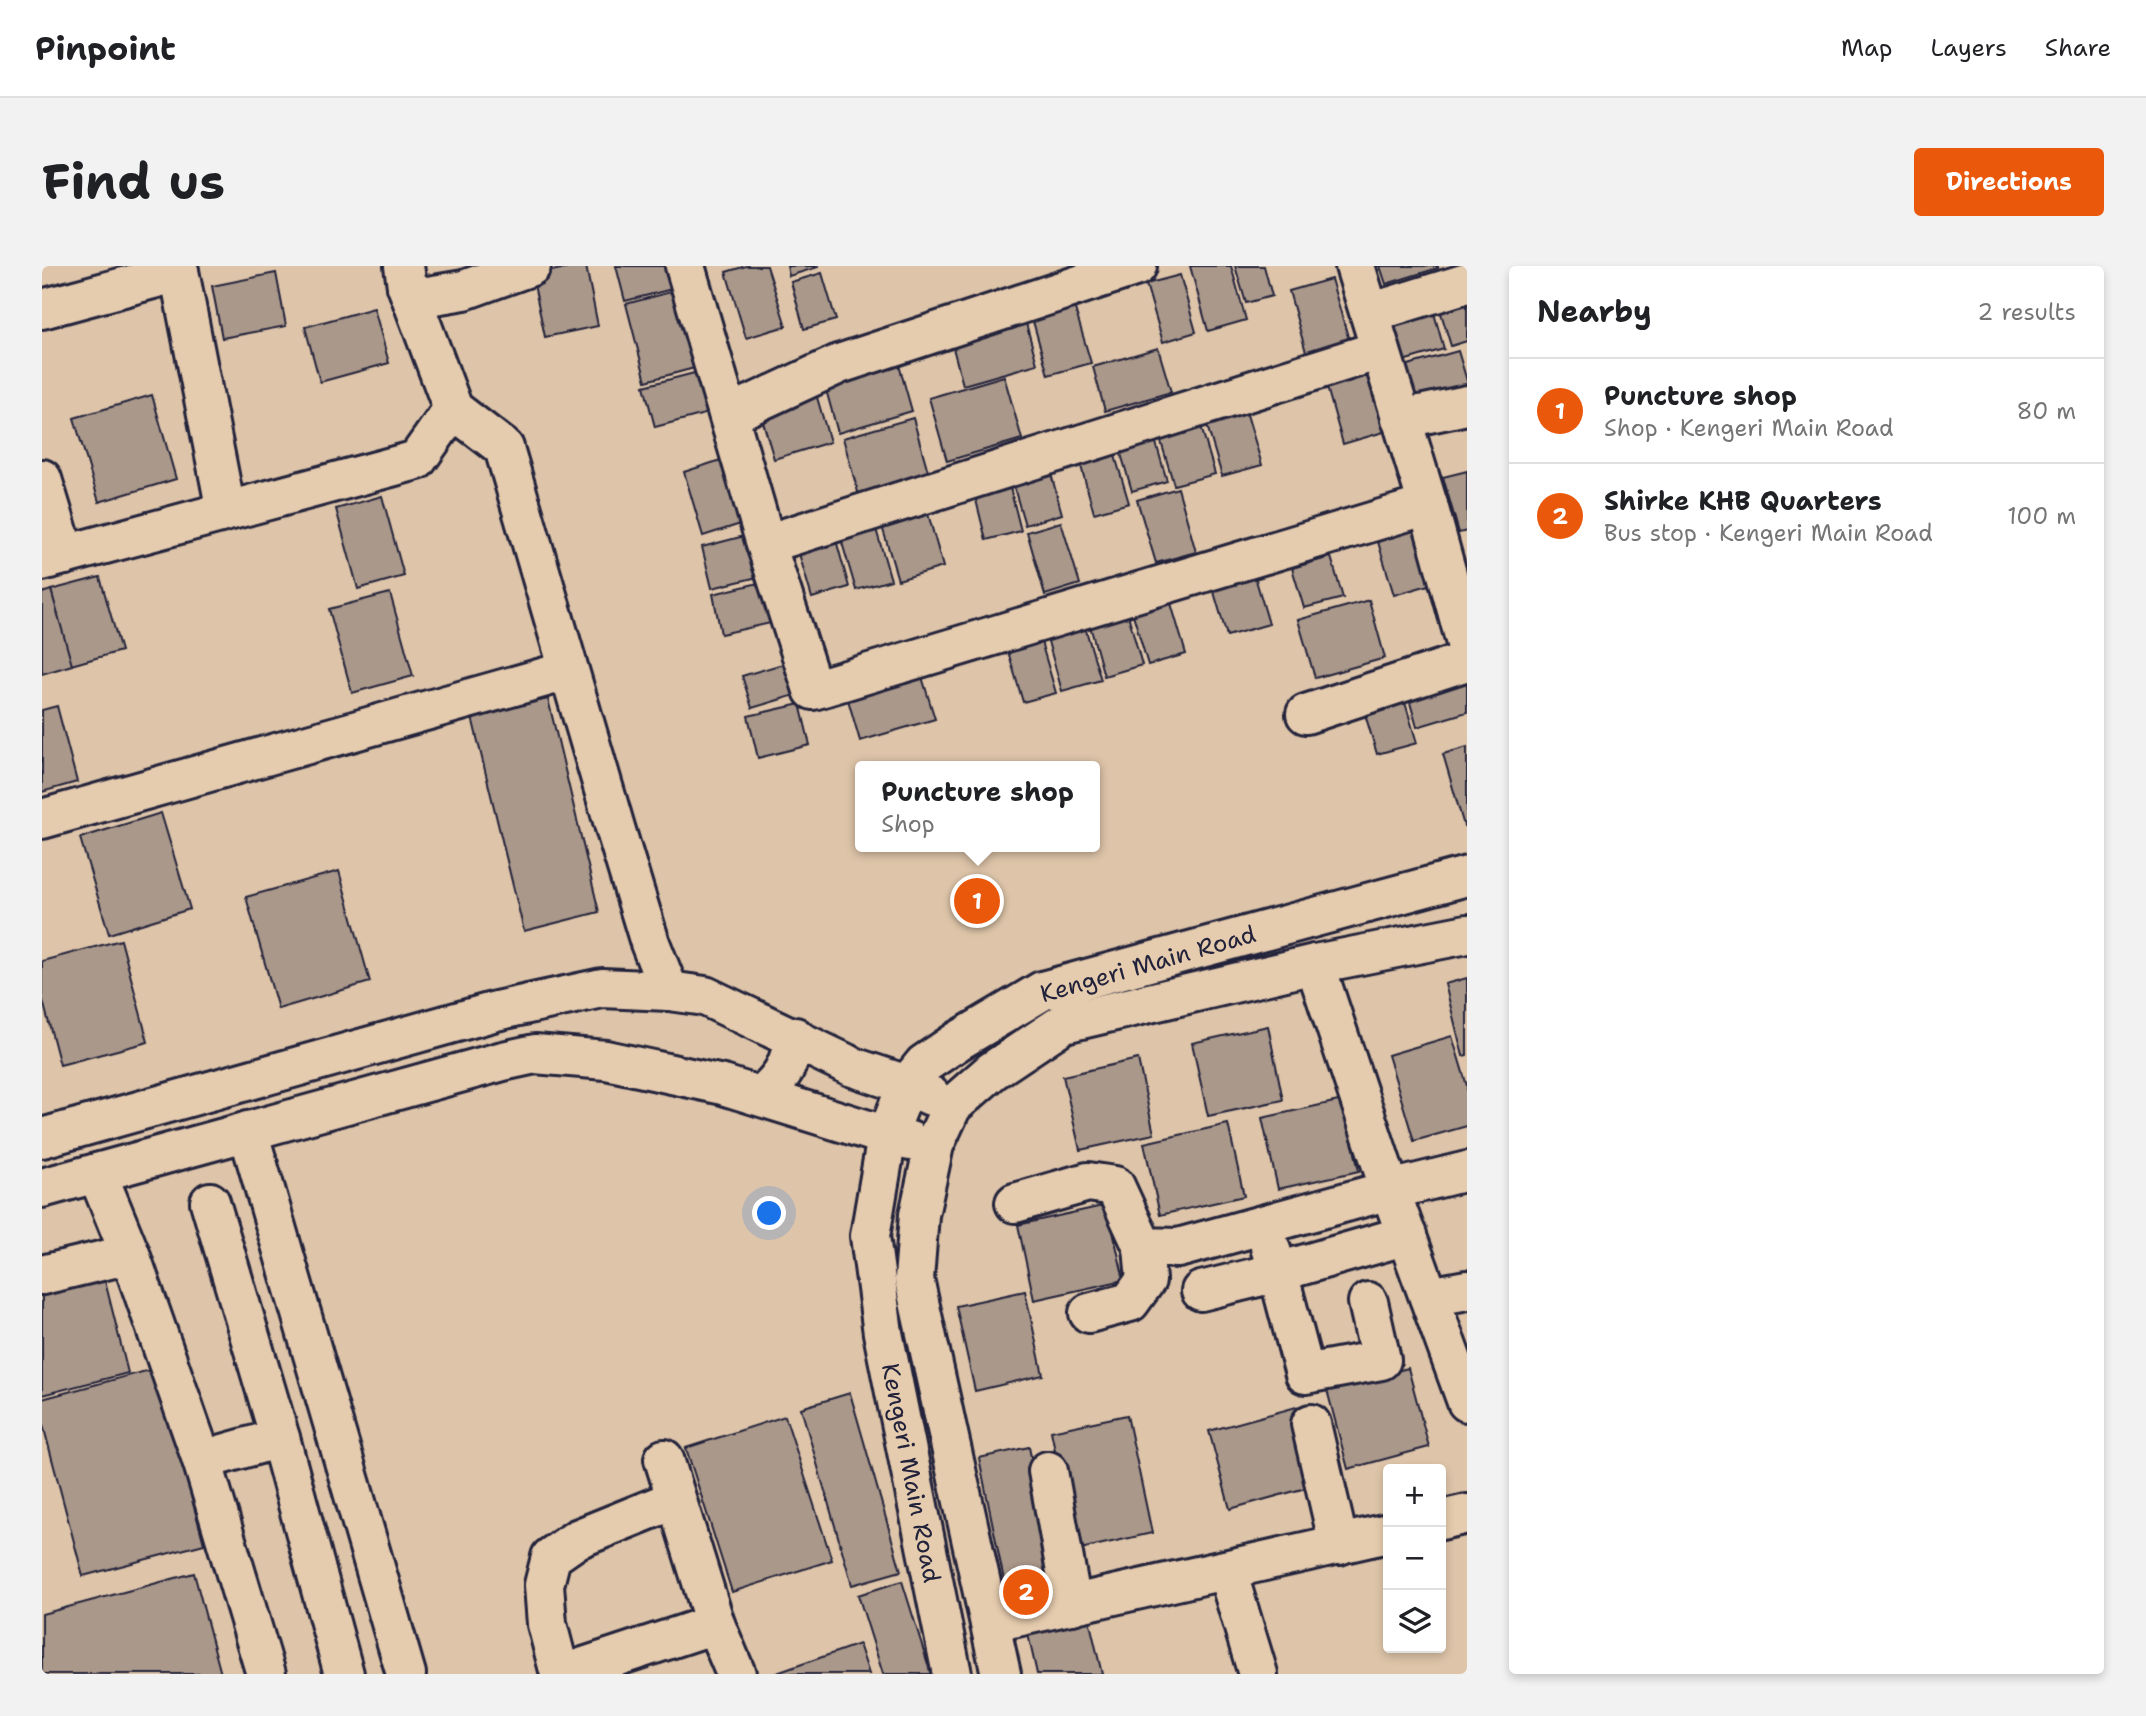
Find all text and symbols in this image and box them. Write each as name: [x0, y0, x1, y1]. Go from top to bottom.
text: Pinpoint: [35, 26, 176, 71]
text: Map: [1841, 32, 1892, 64]
text: Layers: [1930, 32, 2007, 64]
text: Share: [2045, 32, 2111, 64]
button: Directions: [1914, 148, 2104, 216]
text: Find us: [42, 149, 225, 215]
text: Nearby: [1537, 291, 1652, 332]
text: 2 results: [1977, 297, 2076, 327]
text: Puncture shop: [1604, 378, 1797, 413]
text: 1: [1555, 396, 1565, 426]
text: 80 m: [2017, 396, 2076, 426]
text: Shop · Kengeri Main Road: [1604, 413, 1894, 443]
text: Shirke KHB Quarters: [1604, 483, 1882, 518]
text: 2: [1552, 501, 1568, 531]
text: 100 m: [2007, 501, 2076, 531]
text: Bus stop · Kengeri Main Road: [1604, 518, 1933, 548]
popup: [855, 761, 1100, 852]
text: Puncture shop: [881, 774, 1074, 809]
text: Shop: [881, 809, 935, 839]
pin: 1: [954, 875, 1000, 927]
street label: Kengeri Main Road: [1036, 918, 1260, 1010]
your location: [752, 1196, 786, 1230]
street label: Kengeri Main Road: [874, 1360, 948, 1586]
map controls: [1383, 1464, 1446, 1653]
button: +: [1383, 1464, 1446, 1527]
button: −: [1383, 1527, 1446, 1590]
pin: 2: [1003, 1566, 1049, 1618]
button: layers: [1383, 1590, 1446, 1653]

